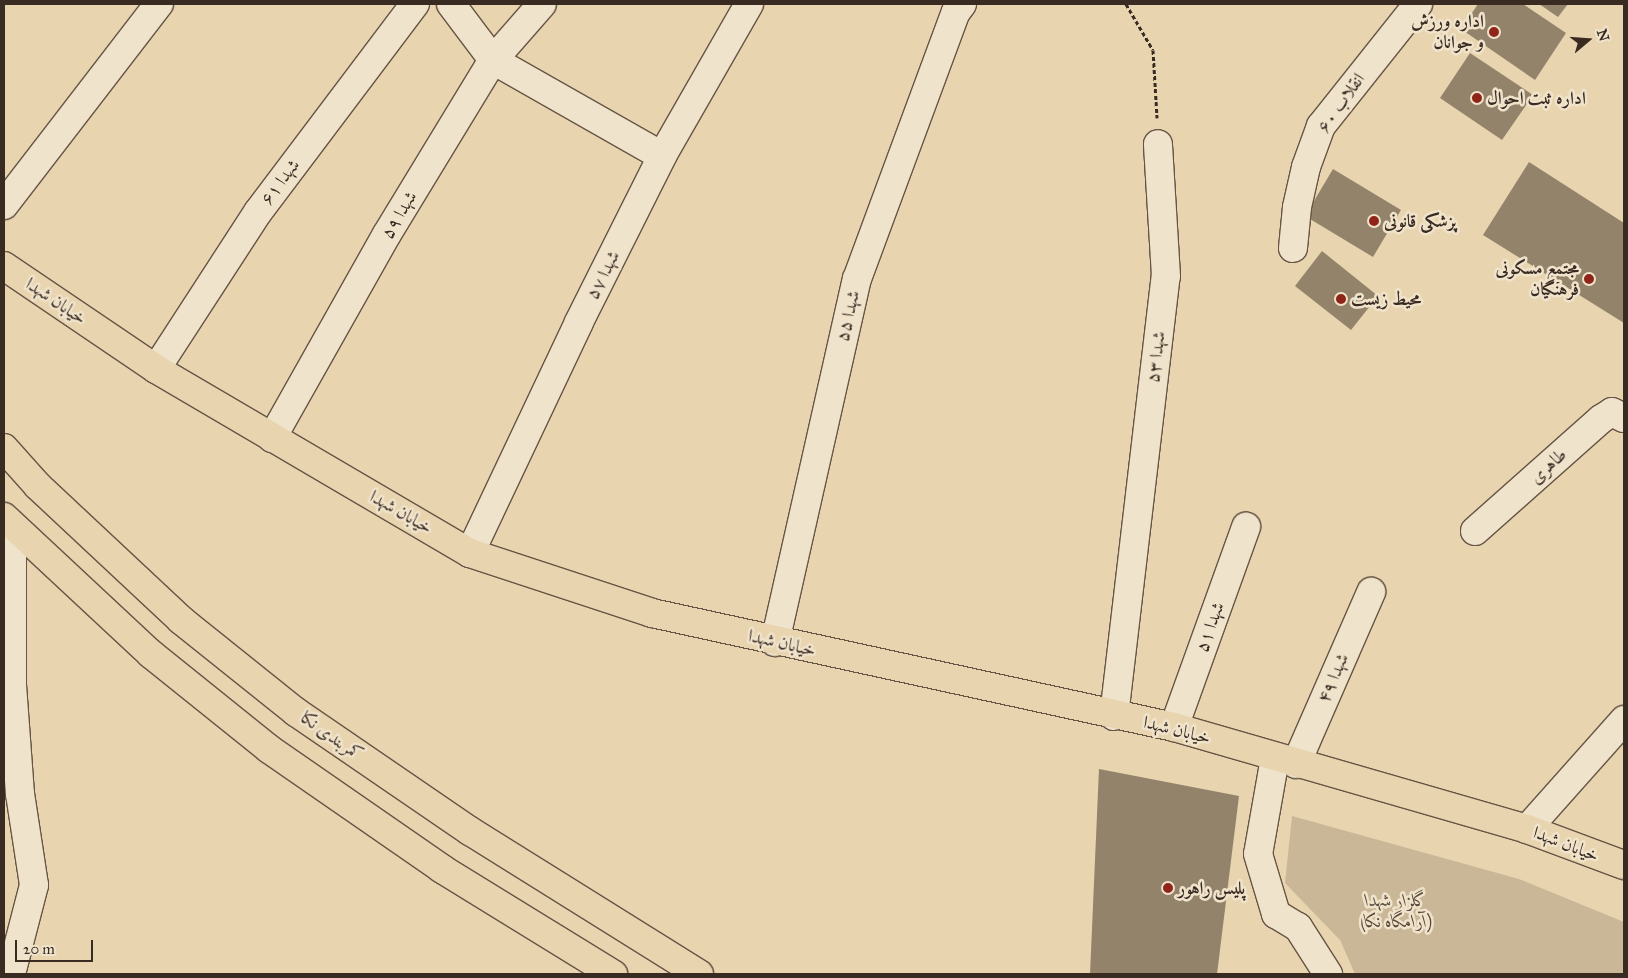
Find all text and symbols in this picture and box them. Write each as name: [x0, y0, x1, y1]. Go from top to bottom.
place label: اداره ورزش و جوانان: [1411, 11, 1484, 54]
north arrow: [1563, 15, 1613, 65]
marker: اداره ورزش و جوانان: [1488, 26, 1500, 38]
text: N: [1593, 27, 1613, 43]
street label: انقلاب ۶۰: [1313, 69, 1369, 137]
place label: اداره ثبت احوال: [1487, 87, 1586, 109]
marker: اداره ثبت احوال: [1471, 92, 1483, 104]
street label: شهدا ۶۱: [256, 155, 304, 209]
street label: شهدا ۵۹: [376, 187, 422, 243]
place label: پزشکی قانونی: [1384, 210, 1456, 232]
marker: پزشکی قانونی: [1368, 215, 1380, 227]
street label: شهدا ۵۷: [582, 247, 624, 303]
place label: مجتمع مسکونی فرهنگیان: [1495, 258, 1579, 300]
street label: خیابان شهدا: [21, 273, 91, 329]
marker: مجتمع مسکونی فرهنگیان: [1583, 273, 1595, 285]
street label: شهدا ۵۵: [832, 288, 864, 344]
place label: محیط زیست: [1351, 288, 1421, 310]
marker: محیط زیست: [1335, 293, 1347, 305]
street label: شهدا ۵۳: [1142, 330, 1170, 384]
street label: طاهری: [1525, 444, 1571, 488]
street label: خیابان شهدا: [366, 485, 436, 539]
street label: شهدا ۵۱: [1191, 599, 1229, 655]
street label: خیابان شهدا: [746, 625, 818, 661]
street label: شهدا ۴۹: [1313, 650, 1353, 706]
street label: کمربندی نکا: [297, 707, 367, 765]
street label: خیابان شهدا: [1141, 711, 1213, 749]
street label: خیابان شهدا: [1530, 822, 1602, 866]
place label: پلیس راهور: [1178, 877, 1245, 899]
marker: پلیس راهور: [1162, 882, 1174, 894]
park label: گلزار شهدا (آرامگاه نکا): [1360, 890, 1432, 932]
scale bar: [18, 930, 95, 962]
text: 20 m: [23, 940, 55, 958]

